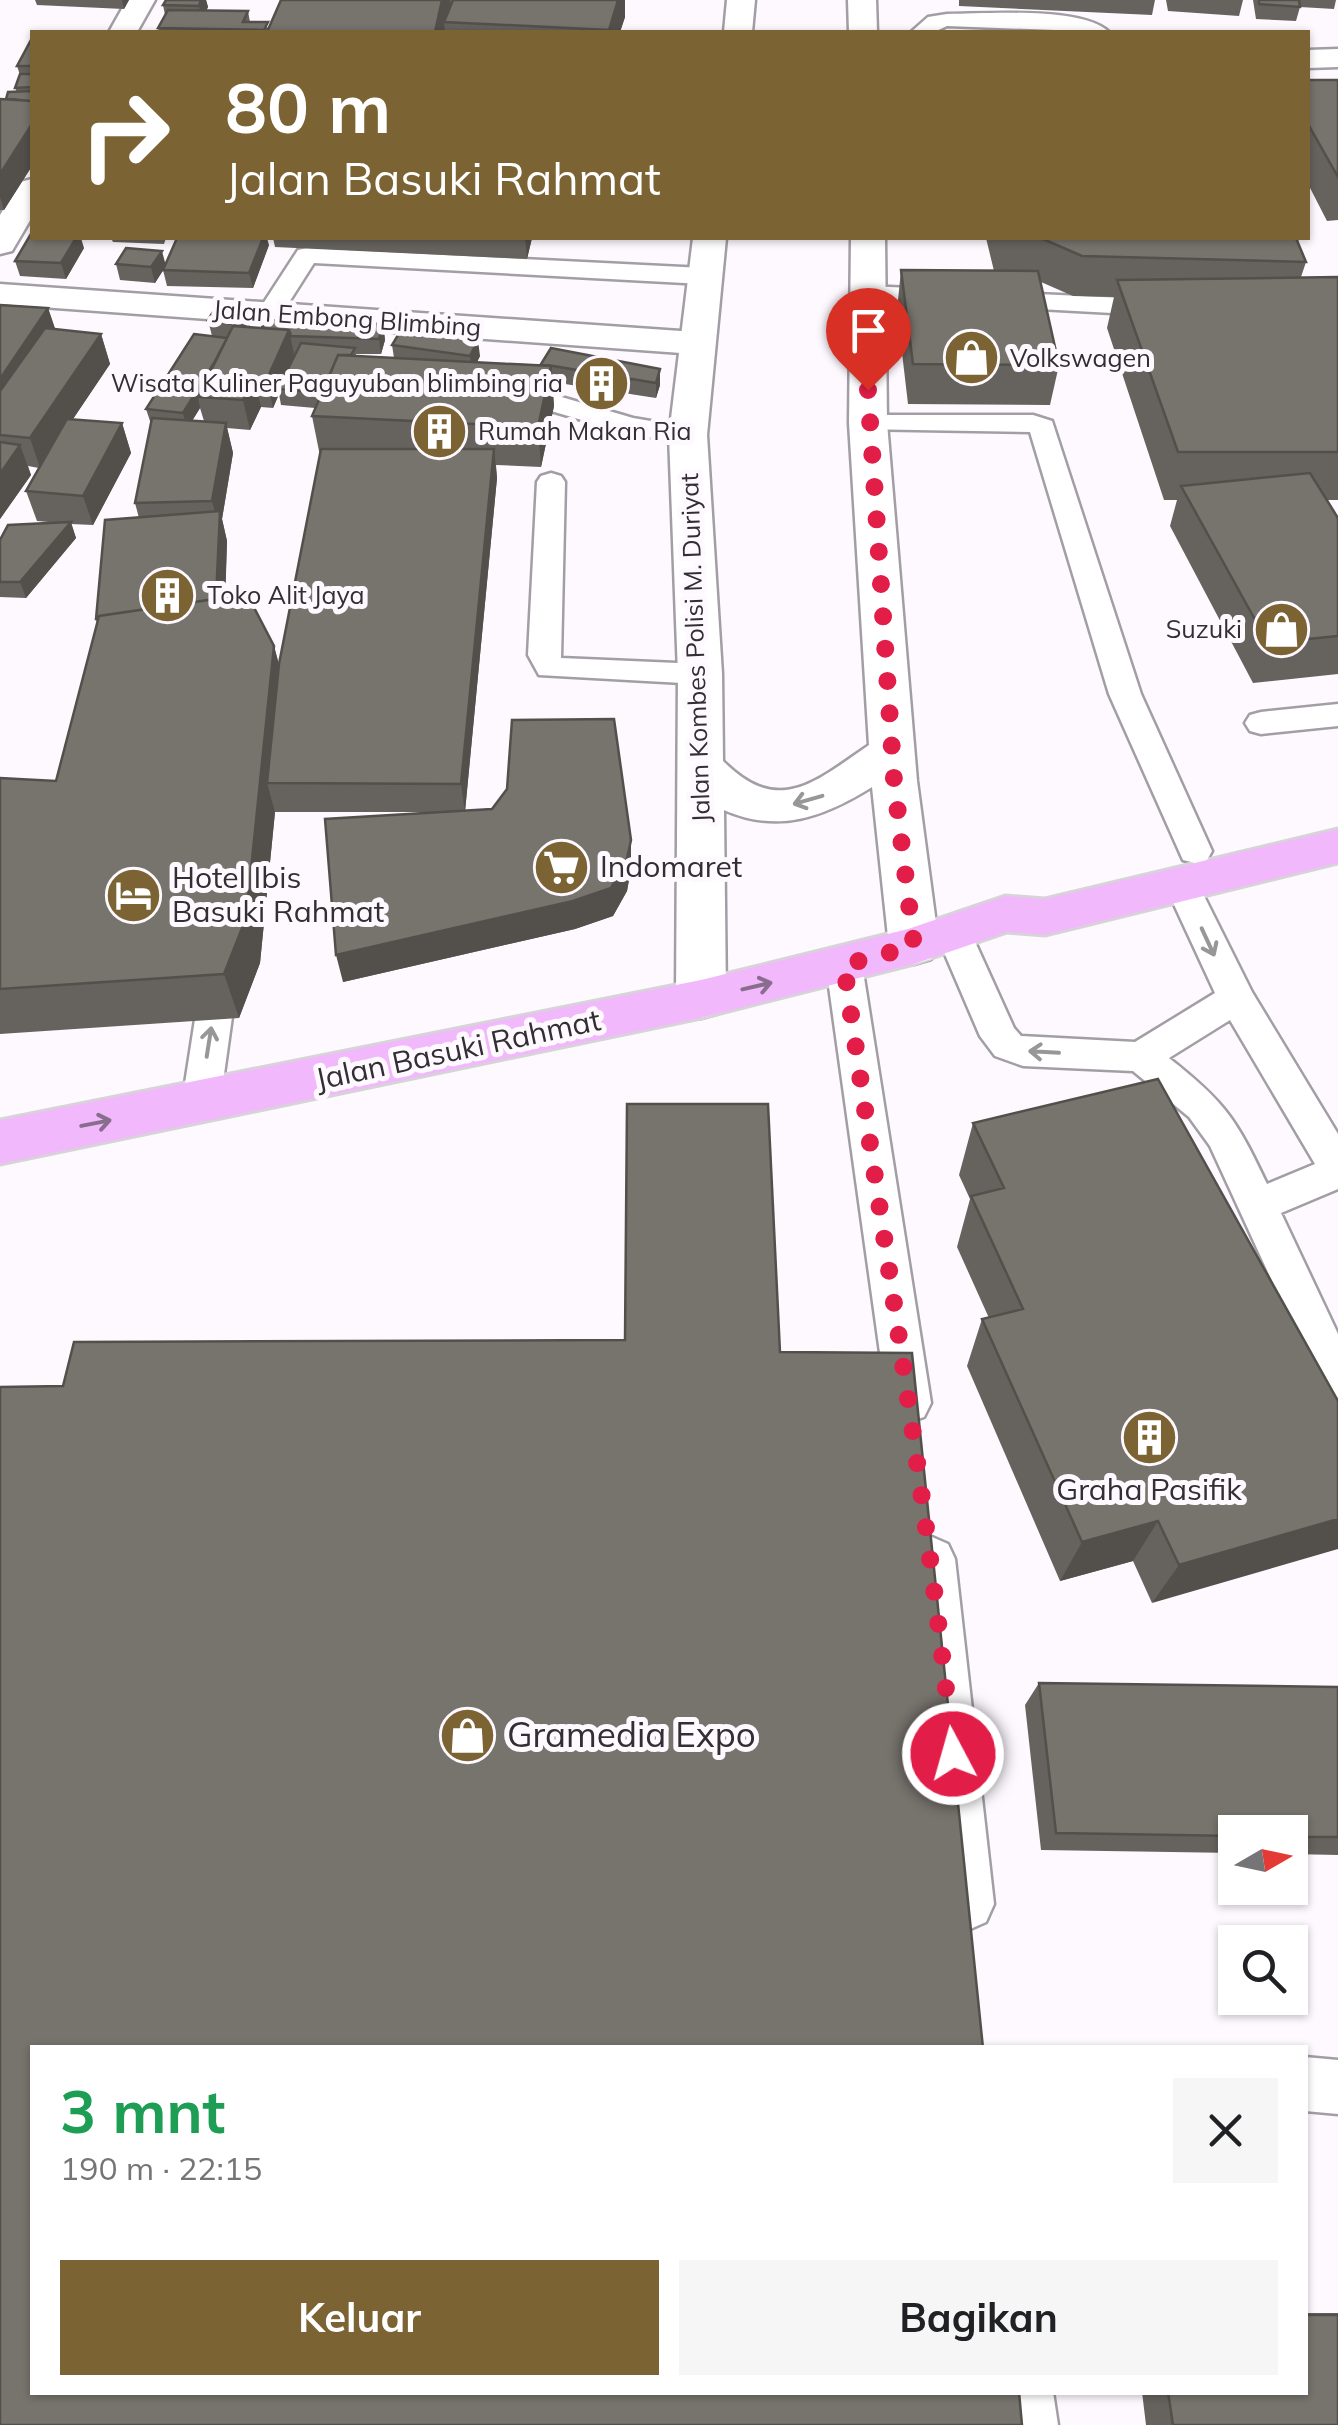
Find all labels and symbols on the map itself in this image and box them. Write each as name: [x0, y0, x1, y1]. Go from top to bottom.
pin: [826, 288, 911, 391]
street label: Jalan Embong Blimbing: [212, 293, 482, 342]
shop icon: Volkswagen: [941, 328, 1001, 388]
place label: Volkswagen: [1010, 342, 1151, 373]
building icon: Wisata Kuliner Paguyuban blimbing ria: [572, 353, 632, 413]
place label: Wisata Kuliner Paguyuban blimbing ria: [111, 367, 563, 398]
building icon: Rumah Makan Ria: [409, 401, 469, 461]
place label: Rumah Makan Ria: [478, 415, 691, 446]
street label: Jalan Kombes Polisi M. Duriyat: [673, 472, 716, 823]
building icon: Toko Alit Jaya: [138, 565, 198, 625]
place label: Toko Alit Jaya: [207, 579, 365, 610]
shop icon: Suzuki: [1251, 599, 1311, 659]
place label: Suzuki: [1166, 613, 1242, 644]
one-way arrow: [792, 792, 824, 811]
supermarket icon: Indomaret: [531, 837, 591, 897]
place label: Indomaret: [600, 847, 742, 885]
place label: Hotel Ibis Basuki Rahmat: [172, 858, 384, 930]
hotel icon: Hotel Ibis Basuki Rahmat: [103, 865, 163, 925]
one-way arrow: [1199, 926, 1218, 956]
one-way arrow: [740, 976, 772, 994]
street label: Jalan Basuki Rahmat: [312, 1000, 604, 1098]
one-way arrow: [200, 1026, 219, 1059]
one-way arrow: [1029, 1042, 1061, 1061]
one-way arrow: [79, 1113, 111, 1132]
building icon: Graha Pasifik: [1119, 1407, 1179, 1467]
place label: Graha Pasifik: [1056, 1470, 1242, 1508]
position arrow: [901, 1702, 1005, 1806]
shop icon: Gramedia Expo: [438, 1705, 498, 1765]
place label: Gramedia Expo: [507, 1712, 756, 1756]
north arrow: [1218, 1815, 1308, 1905]

